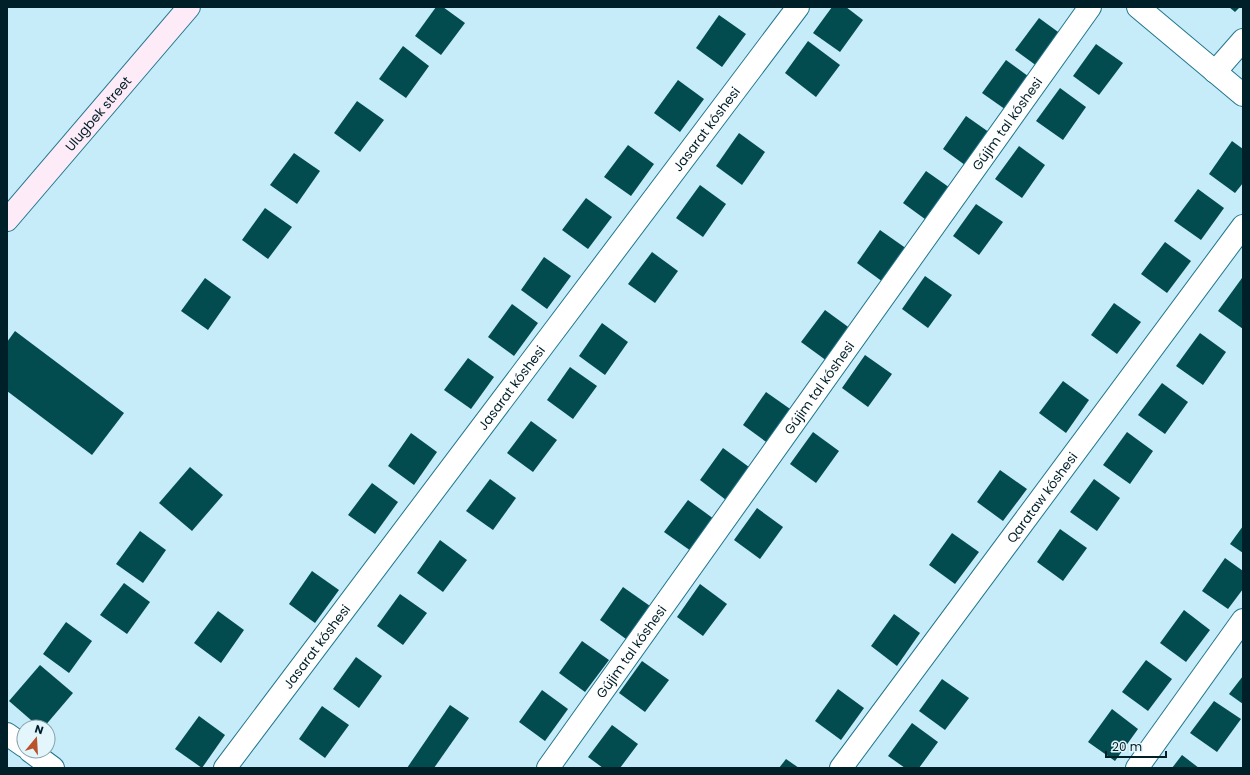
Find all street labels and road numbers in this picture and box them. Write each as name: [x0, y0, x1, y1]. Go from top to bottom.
street label: Ulugbek street: [60, 72, 136, 155]
street label: Gújim tal kóshesi: [967, 73, 1047, 174]
street label: Jasarat kóshesi: [668, 83, 744, 175]
street label: Gújim tal kóshesi: [779, 337, 859, 438]
street label: Jasarat kóshesi: [473, 342, 549, 434]
street label: Qarataw kóshesi: [1002, 448, 1082, 547]
street label: Jasarat kóshesi: [278, 600, 355, 693]
street label: Gújim tal kóshesi: [591, 601, 671, 702]

